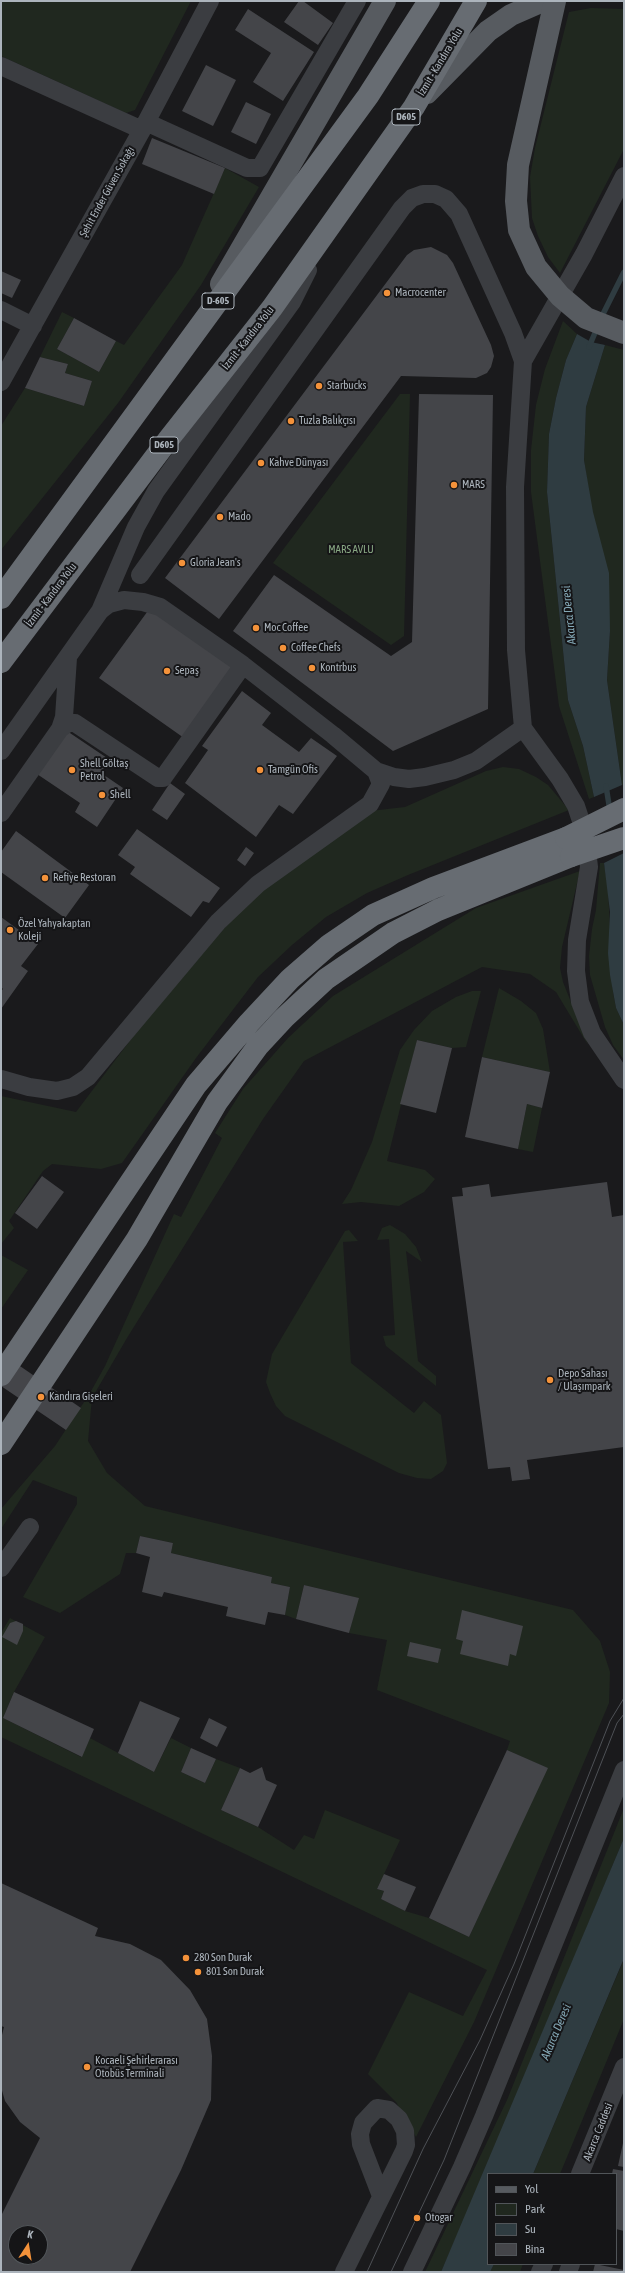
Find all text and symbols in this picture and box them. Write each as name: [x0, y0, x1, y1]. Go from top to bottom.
street label: İzmit - Kandıra Yolu: [415, 26, 465, 98]
road number: D605: [392, 109, 420, 125]
street label: Şehit Ender Güven Sokağı: [77, 144, 137, 240]
place label: Macrocenter: [395, 286, 446, 300]
marker: Macrocenter: [382, 288, 392, 298]
road number: D-605: [202, 293, 234, 309]
street label: İzmit - Kandıra Yolu: [219, 304, 277, 372]
place label: Starbucks: [327, 379, 366, 393]
marker: Starbucks: [314, 381, 324, 391]
place label: Tuzla Balıkçısı: [299, 414, 355, 428]
marker: Tuzla Balıkçısı: [286, 416, 296, 426]
road number: D605: [150, 437, 178, 453]
place label: Kahve Dünyası: [269, 456, 328, 470]
marker: Kahve Dünyası: [256, 458, 266, 468]
place label: MARS: [462, 478, 485, 492]
marker: MARS: [449, 480, 459, 490]
place label: Mado: [228, 510, 251, 524]
marker: Mado: [215, 512, 225, 522]
park label: MARS AVLU: [328, 543, 374, 557]
place label: Gloria Jean's: [190, 556, 241, 570]
marker: Gloria Jean's: [177, 558, 187, 568]
street label: İzmit - Kandıra Yolu: [23, 560, 79, 630]
water label: Akarca Deresi: [559, 585, 579, 645]
place label: Moc Coffee: [264, 621, 308, 635]
marker: Moc Coffee: [251, 623, 261, 633]
place label: Coffee Chefs: [291, 641, 341, 655]
marker: Coffee Chefs: [278, 643, 288, 653]
place label: Kontrbus: [320, 661, 356, 675]
marker: Kontrbus: [307, 663, 317, 673]
place label: Sepaş: [175, 664, 199, 678]
marker: Sepaş: [162, 666, 172, 676]
place label: Shell Göltaş Petrol: [80, 757, 128, 783]
place label: Tamgün Ofis: [268, 763, 318, 777]
marker: Shell Göltaş Petrol: [67, 765, 77, 775]
marker: Tamgün Ofis: [255, 765, 265, 775]
place label: Shell: [110, 788, 131, 802]
marker: Shell: [97, 790, 107, 800]
place label: Refiye Restoran: [53, 871, 116, 885]
marker: Refiye Restoran: [40, 873, 50, 883]
place label: Özel Yahyakaptan Koleji: [18, 917, 91, 943]
marker: Özel Yahyakaptan Koleji: [5, 925, 15, 935]
place label: Depo Sahası / Ulaşımpark: [558, 1367, 610, 1393]
marker: Depo Sahası / Ulaşımpark: [545, 1375, 555, 1385]
place label: Kandıra Gişeleri: [49, 1390, 113, 1404]
marker: Kandıra Gişeleri: [36, 1392, 46, 1402]
place label: 280 Son Durak: [194, 1951, 252, 1965]
marker: 280 Son Durak: [181, 1953, 191, 1963]
place label: 801 Son Durak: [206, 1965, 264, 1979]
marker: 801 Son Durak: [193, 1967, 203, 1977]
water label: Akarca Deresi: [538, 2002, 574, 2062]
place label: Kocaeli Şehirlerarası Otobüs Terminali: [95, 2054, 178, 2080]
marker: Kocaeli Şehirlerarası Otobüs Terminali: [82, 2062, 92, 2072]
street label: Akarca Caddesi: [580, 2101, 616, 2163]
legend: [487, 2173, 617, 2265]
text: Yol: [525, 2182, 538, 2196]
text: Park: [525, 2202, 545, 2216]
place label: Otogar: [425, 2211, 453, 2225]
marker: Otogar: [412, 2213, 422, 2223]
text: Su: [525, 2222, 536, 2236]
north arrow: [8, 2225, 48, 2265]
text: K: [26, 2228, 34, 2241]
text: Bina: [525, 2242, 545, 2256]

